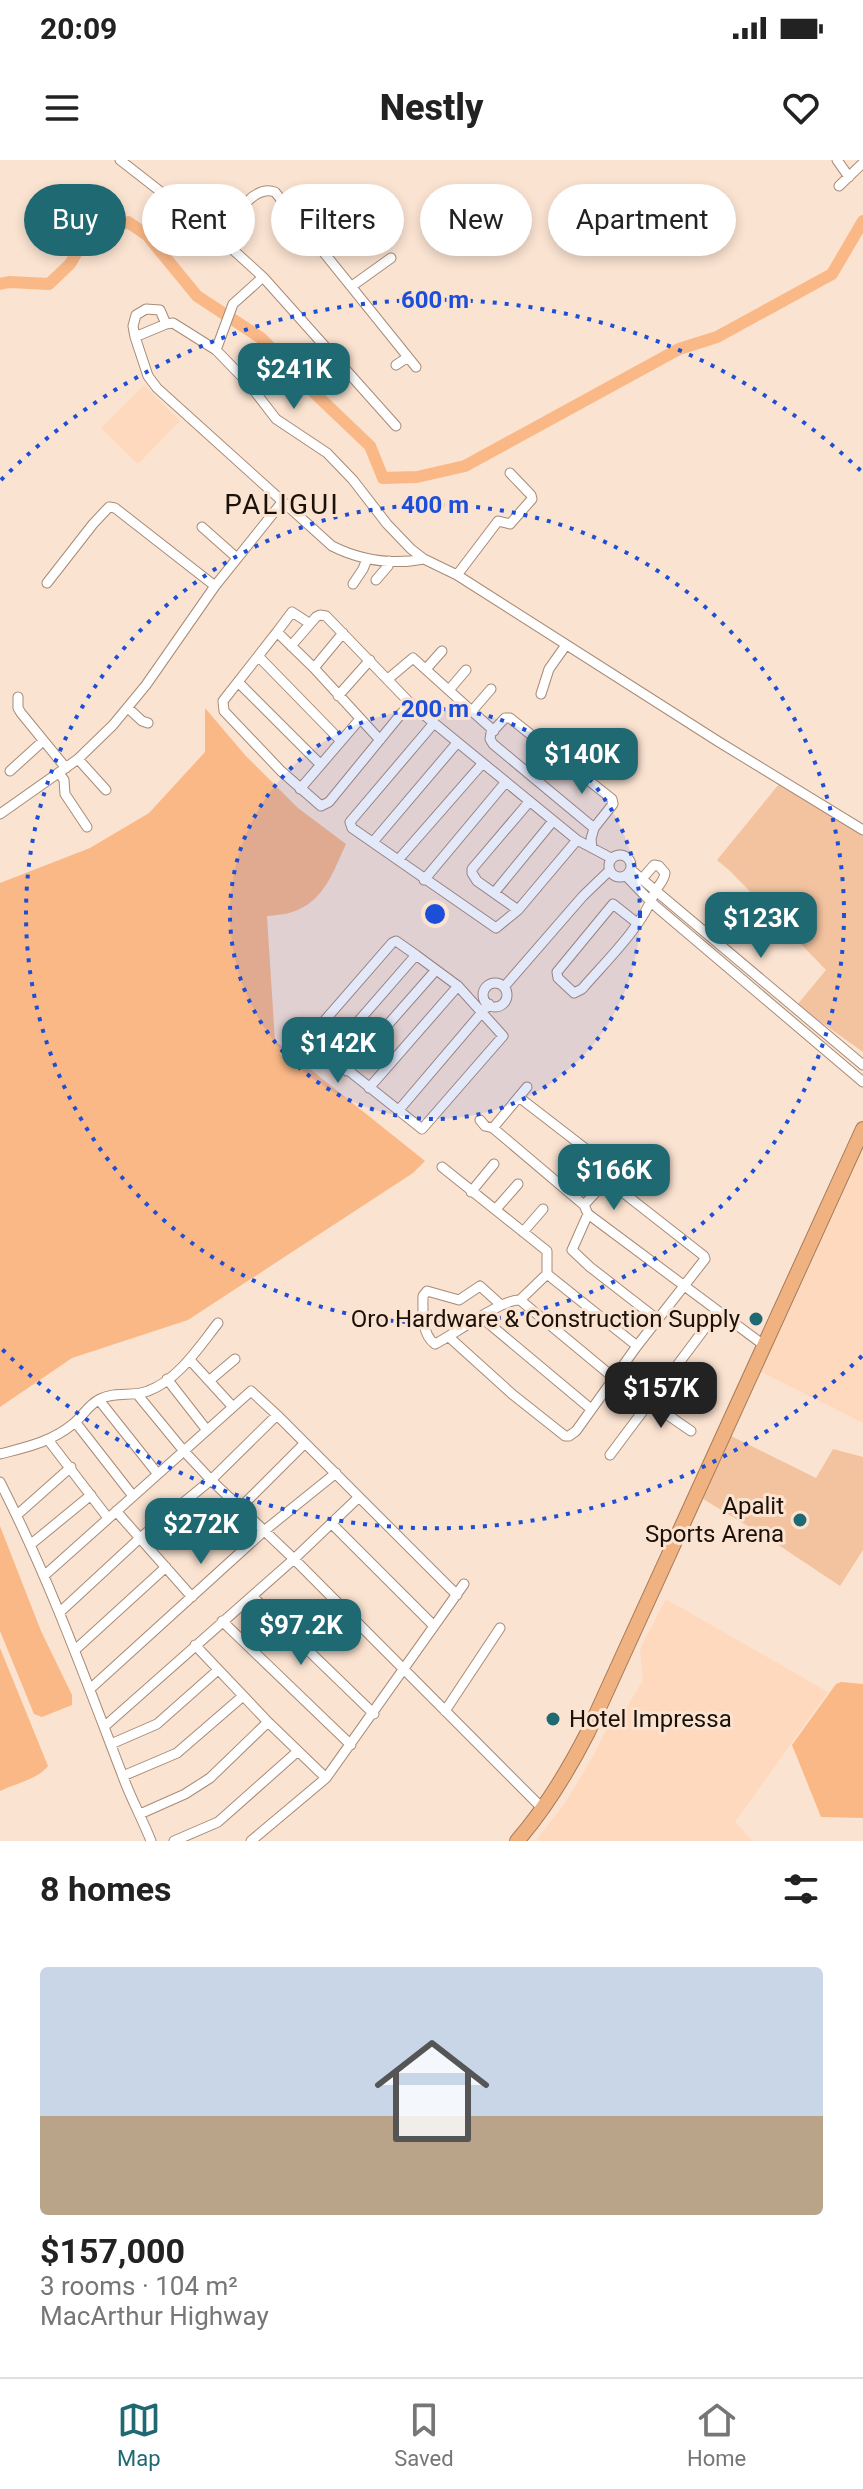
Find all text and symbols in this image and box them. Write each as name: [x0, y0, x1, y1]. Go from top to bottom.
text: 20:09: [40, 11, 117, 46]
icon: menu: [40, 86, 84, 130]
icon: heart: [779, 86, 823, 130]
text: Nestly: [380, 87, 483, 129]
chip: Buy: [24, 184, 126, 256]
chip: Rent: [142, 184, 255, 256]
chip: Filters: [271, 184, 404, 256]
chip: New: [420, 184, 532, 256]
chip: Apartment: [548, 184, 736, 256]
text: 600 m: [401, 286, 469, 314]
pin: $241K: [238, 343, 350, 411]
text: $241K: [256, 354, 332, 384]
district label: PALIGUI: [224, 488, 340, 521]
text: 400 m: [401, 491, 469, 519]
text: 200 m: [401, 695, 469, 723]
pin: $140K: [526, 728, 638, 796]
text: $140K: [544, 739, 620, 769]
pin: $123K: [705, 892, 817, 960]
centre of rings: [421, 900, 449, 928]
text: $123K: [723, 903, 799, 933]
pin: $142K: [282, 1017, 394, 1085]
text: $142K: [300, 1028, 376, 1058]
pin: $166K: [558, 1144, 670, 1212]
text: $166K: [576, 1155, 652, 1185]
place label: Oro Hardware & Construction Supply: [351, 1305, 741, 1333]
marker: Oro Hardware & Construction Supply: [747, 1310, 765, 1328]
pin: $157K: [605, 1362, 717, 1430]
text: $157K: [623, 1373, 699, 1403]
place label: Apalit Sports Arena: [645, 1492, 784, 1548]
pin: $272K: [145, 1498, 257, 1566]
text: $272K: [163, 1509, 239, 1539]
marker: Apalit Sports Arena: [791, 1511, 809, 1529]
pin: $97.2K: [236, 1599, 366, 1667]
text: $97.2K: [259, 1610, 343, 1640]
place label: Hotel Impressa: [569, 1705, 732, 1733]
marker: Hotel Impressa: [544, 1710, 562, 1728]
icon: filters: [779, 1867, 823, 1911]
text: 8 homes: [40, 1869, 171, 1909]
icon: home: [360, 2019, 504, 2163]
text: $157,000: [40, 2231, 185, 2271]
text: 3 rooms · 104 m²: [40, 2271, 238, 2301]
text: MacArthur Highway: [40, 2301, 269, 2331]
tab: Map: [117, 2398, 161, 2471]
tab: Saved: [394, 2398, 454, 2471]
tab: Home: [687, 2398, 746, 2471]

